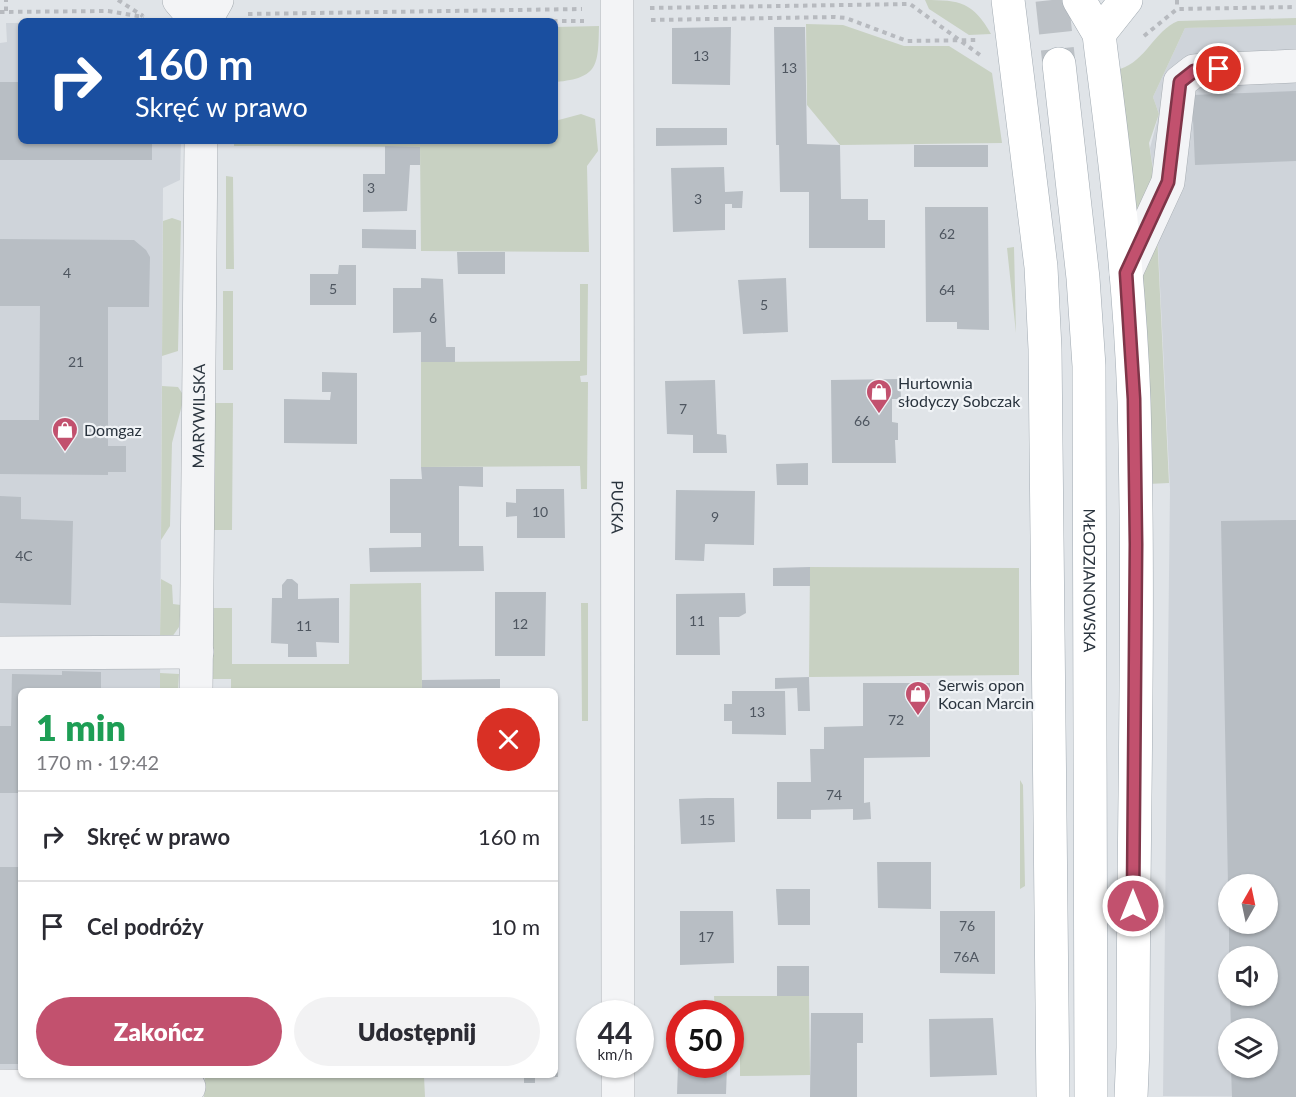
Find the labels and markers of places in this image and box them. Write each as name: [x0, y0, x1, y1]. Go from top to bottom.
pin: [1193, 43, 1244, 94]
place label: Hurtownia słodyczy Sobczak: [898, 373, 1021, 410]
shop icon: Hurtownia słodyczy Sobczak: [864, 377, 894, 415]
shop icon: Domgaz: [50, 415, 80, 453]
place label: Domgaz: [84, 420, 142, 439]
place label: Serwis opon Kocan Marcin: [938, 675, 1034, 712]
shop icon: Serwis opon Kocan Marcin: [903, 679, 933, 717]

